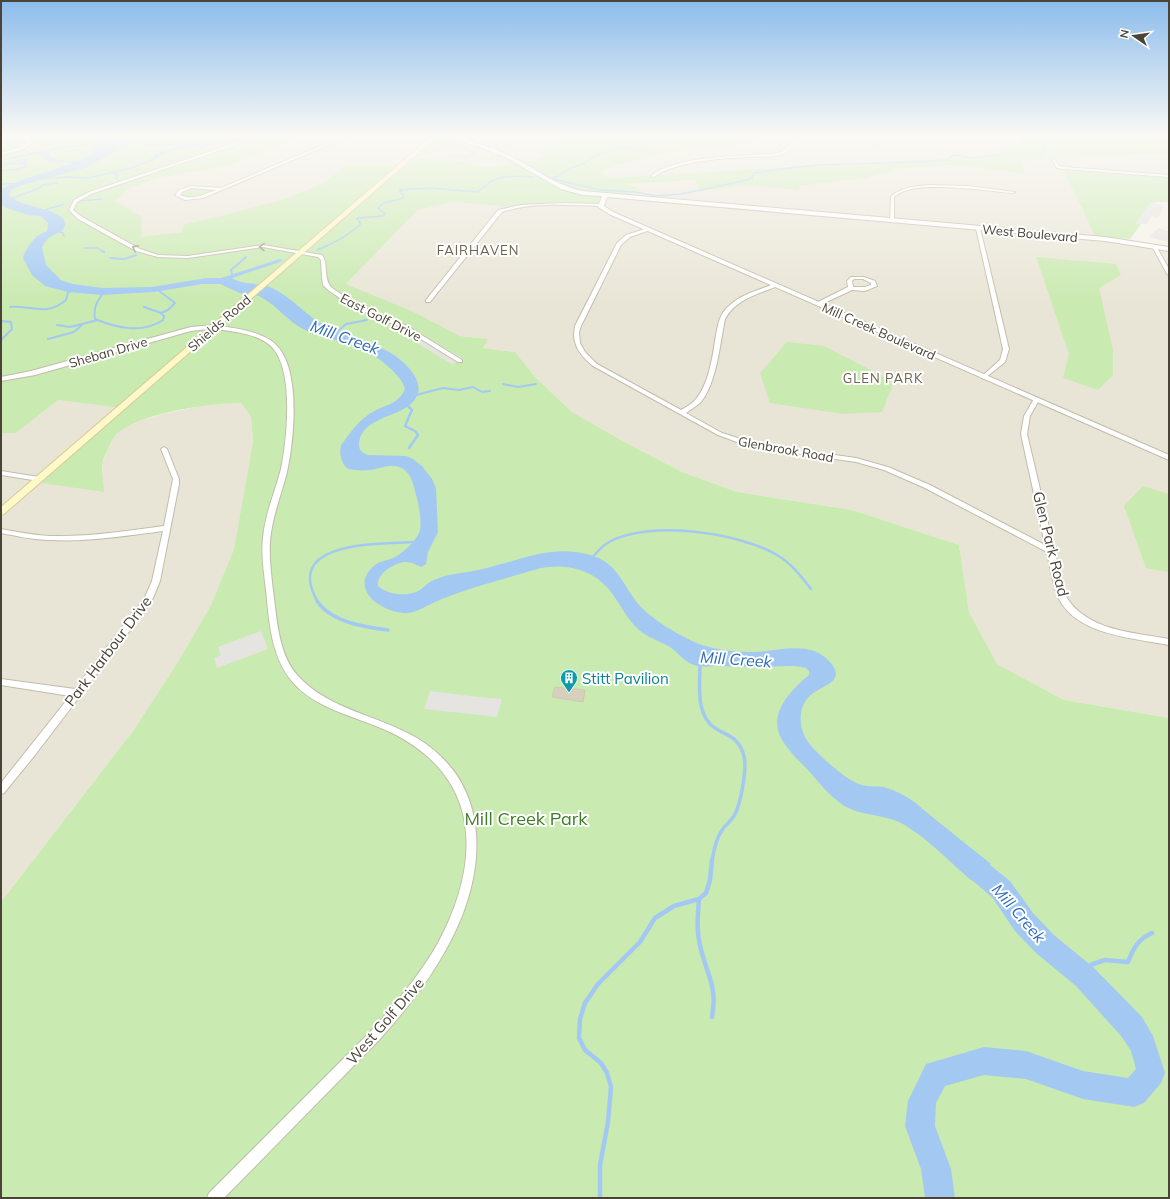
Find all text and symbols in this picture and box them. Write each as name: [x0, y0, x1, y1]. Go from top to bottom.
north arrow: [1114, 16, 1154, 56]
text: N: [1117, 28, 1132, 39]
street label: West Boulevard: [982, 221, 1078, 245]
one-way arrow: [259, 242, 265, 251]
district label: FAIRHAVEN: [437, 242, 519, 258]
one-way arrow: [131, 245, 139, 253]
street label: East Golf Drive: [338, 290, 424, 344]
street label: Shields Road: [184, 291, 254, 355]
street label: Mill Creek Boulevard: [820, 299, 938, 363]
water label: Mill Creek: [308, 315, 383, 359]
street label: Sheban Drive: [67, 333, 149, 371]
district label: GLEN PARK: [843, 370, 923, 386]
street label: Glenbrook Road: [737, 433, 835, 465]
street label: Glen Park Road: [1029, 489, 1073, 599]
street label: Park Harbour Drive: [60, 592, 156, 710]
water label: Mill Creek: [700, 647, 773, 672]
building icon: Stitt Pavilion: [559, 668, 579, 693]
place label: Stitt Pavilion: [582, 669, 669, 688]
park label: Mill Creek Park: [464, 807, 588, 830]
water label: Mill Creek: [988, 879, 1051, 947]
street label: West Golf Drive: [342, 974, 428, 1068]

